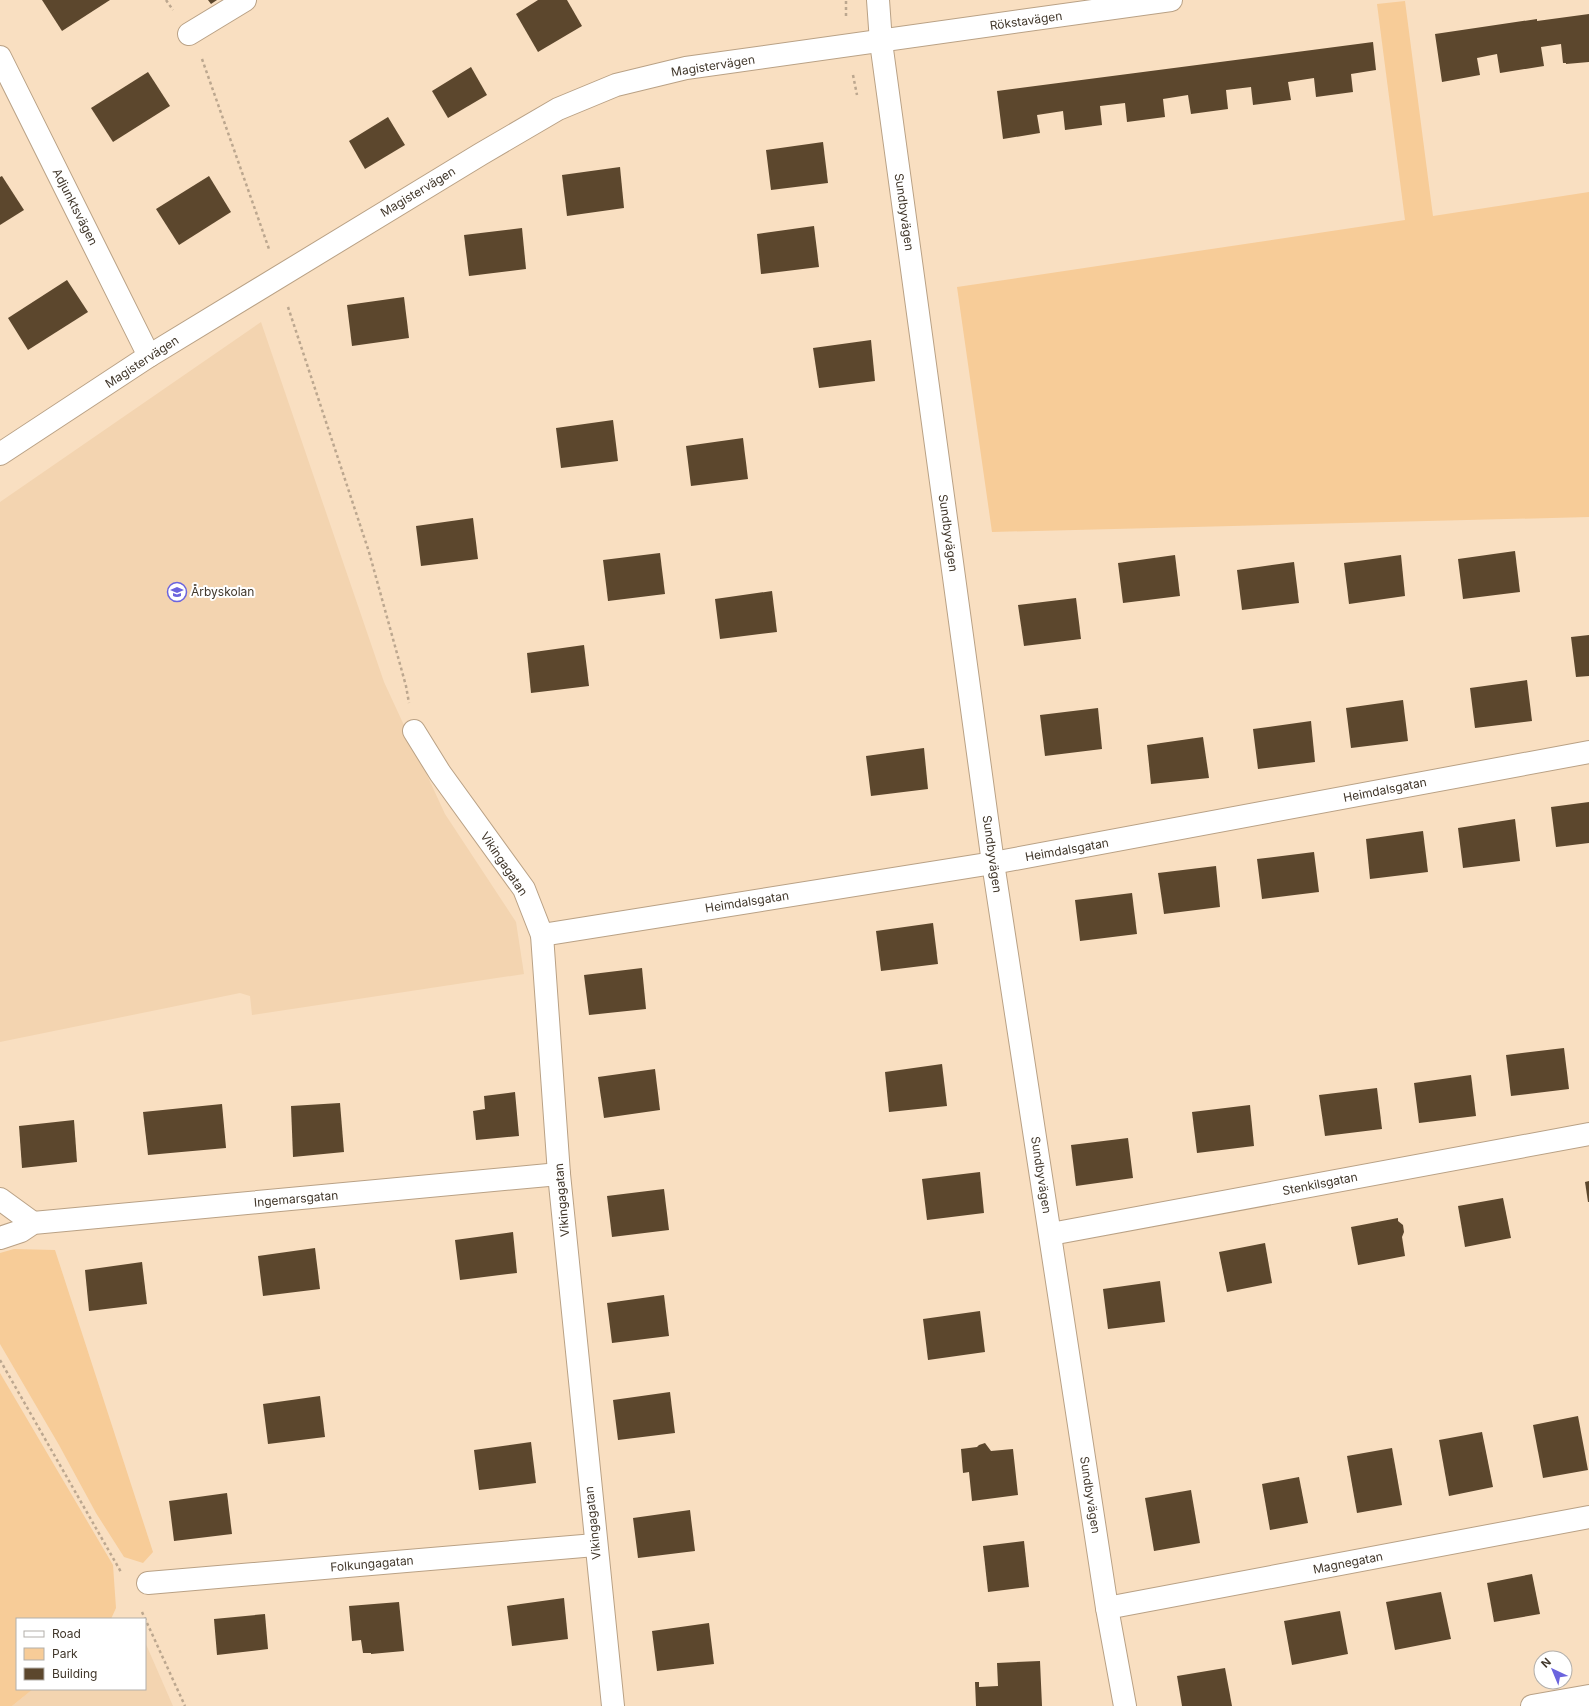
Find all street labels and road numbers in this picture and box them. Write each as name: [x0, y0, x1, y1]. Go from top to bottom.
street label: Rökstavägen: [989, 8, 1063, 33]
street label: Magistervägen: [670, 51, 756, 80]
street label: Magistervägen: [378, 163, 458, 220]
street label: Adjunktsvägen: [50, 166, 101, 248]
street label: Sundbyvägen: [892, 172, 917, 252]
street label: Magistervägen: [102, 332, 181, 391]
street label: Sundbyvägen: [936, 493, 961, 573]
street label: Heimdalsgatan: [1342, 774, 1428, 805]
street label: Sundbyvägen: [980, 814, 1005, 894]
street label: Vikingagatan: [478, 829, 531, 898]
street label: Heimdalsgatan: [1024, 835, 1110, 864]
street label: Heimdalsgatan: [704, 887, 790, 916]
street label: Sundbyvägen: [1028, 1135, 1055, 1215]
street label: Vikingagatan: [551, 1163, 572, 1237]
street label: Stenkilsgatan: [1281, 1169, 1359, 1198]
street label: Ingemarsgatan: [253, 1187, 339, 1210]
street label: Sundbyvägen: [1077, 1455, 1104, 1535]
street label: Vikingagatan: [581, 1486, 604, 1561]
street label: Magnegatan: [1312, 1548, 1384, 1577]
street label: Folkungagatan: [330, 1552, 414, 1575]

